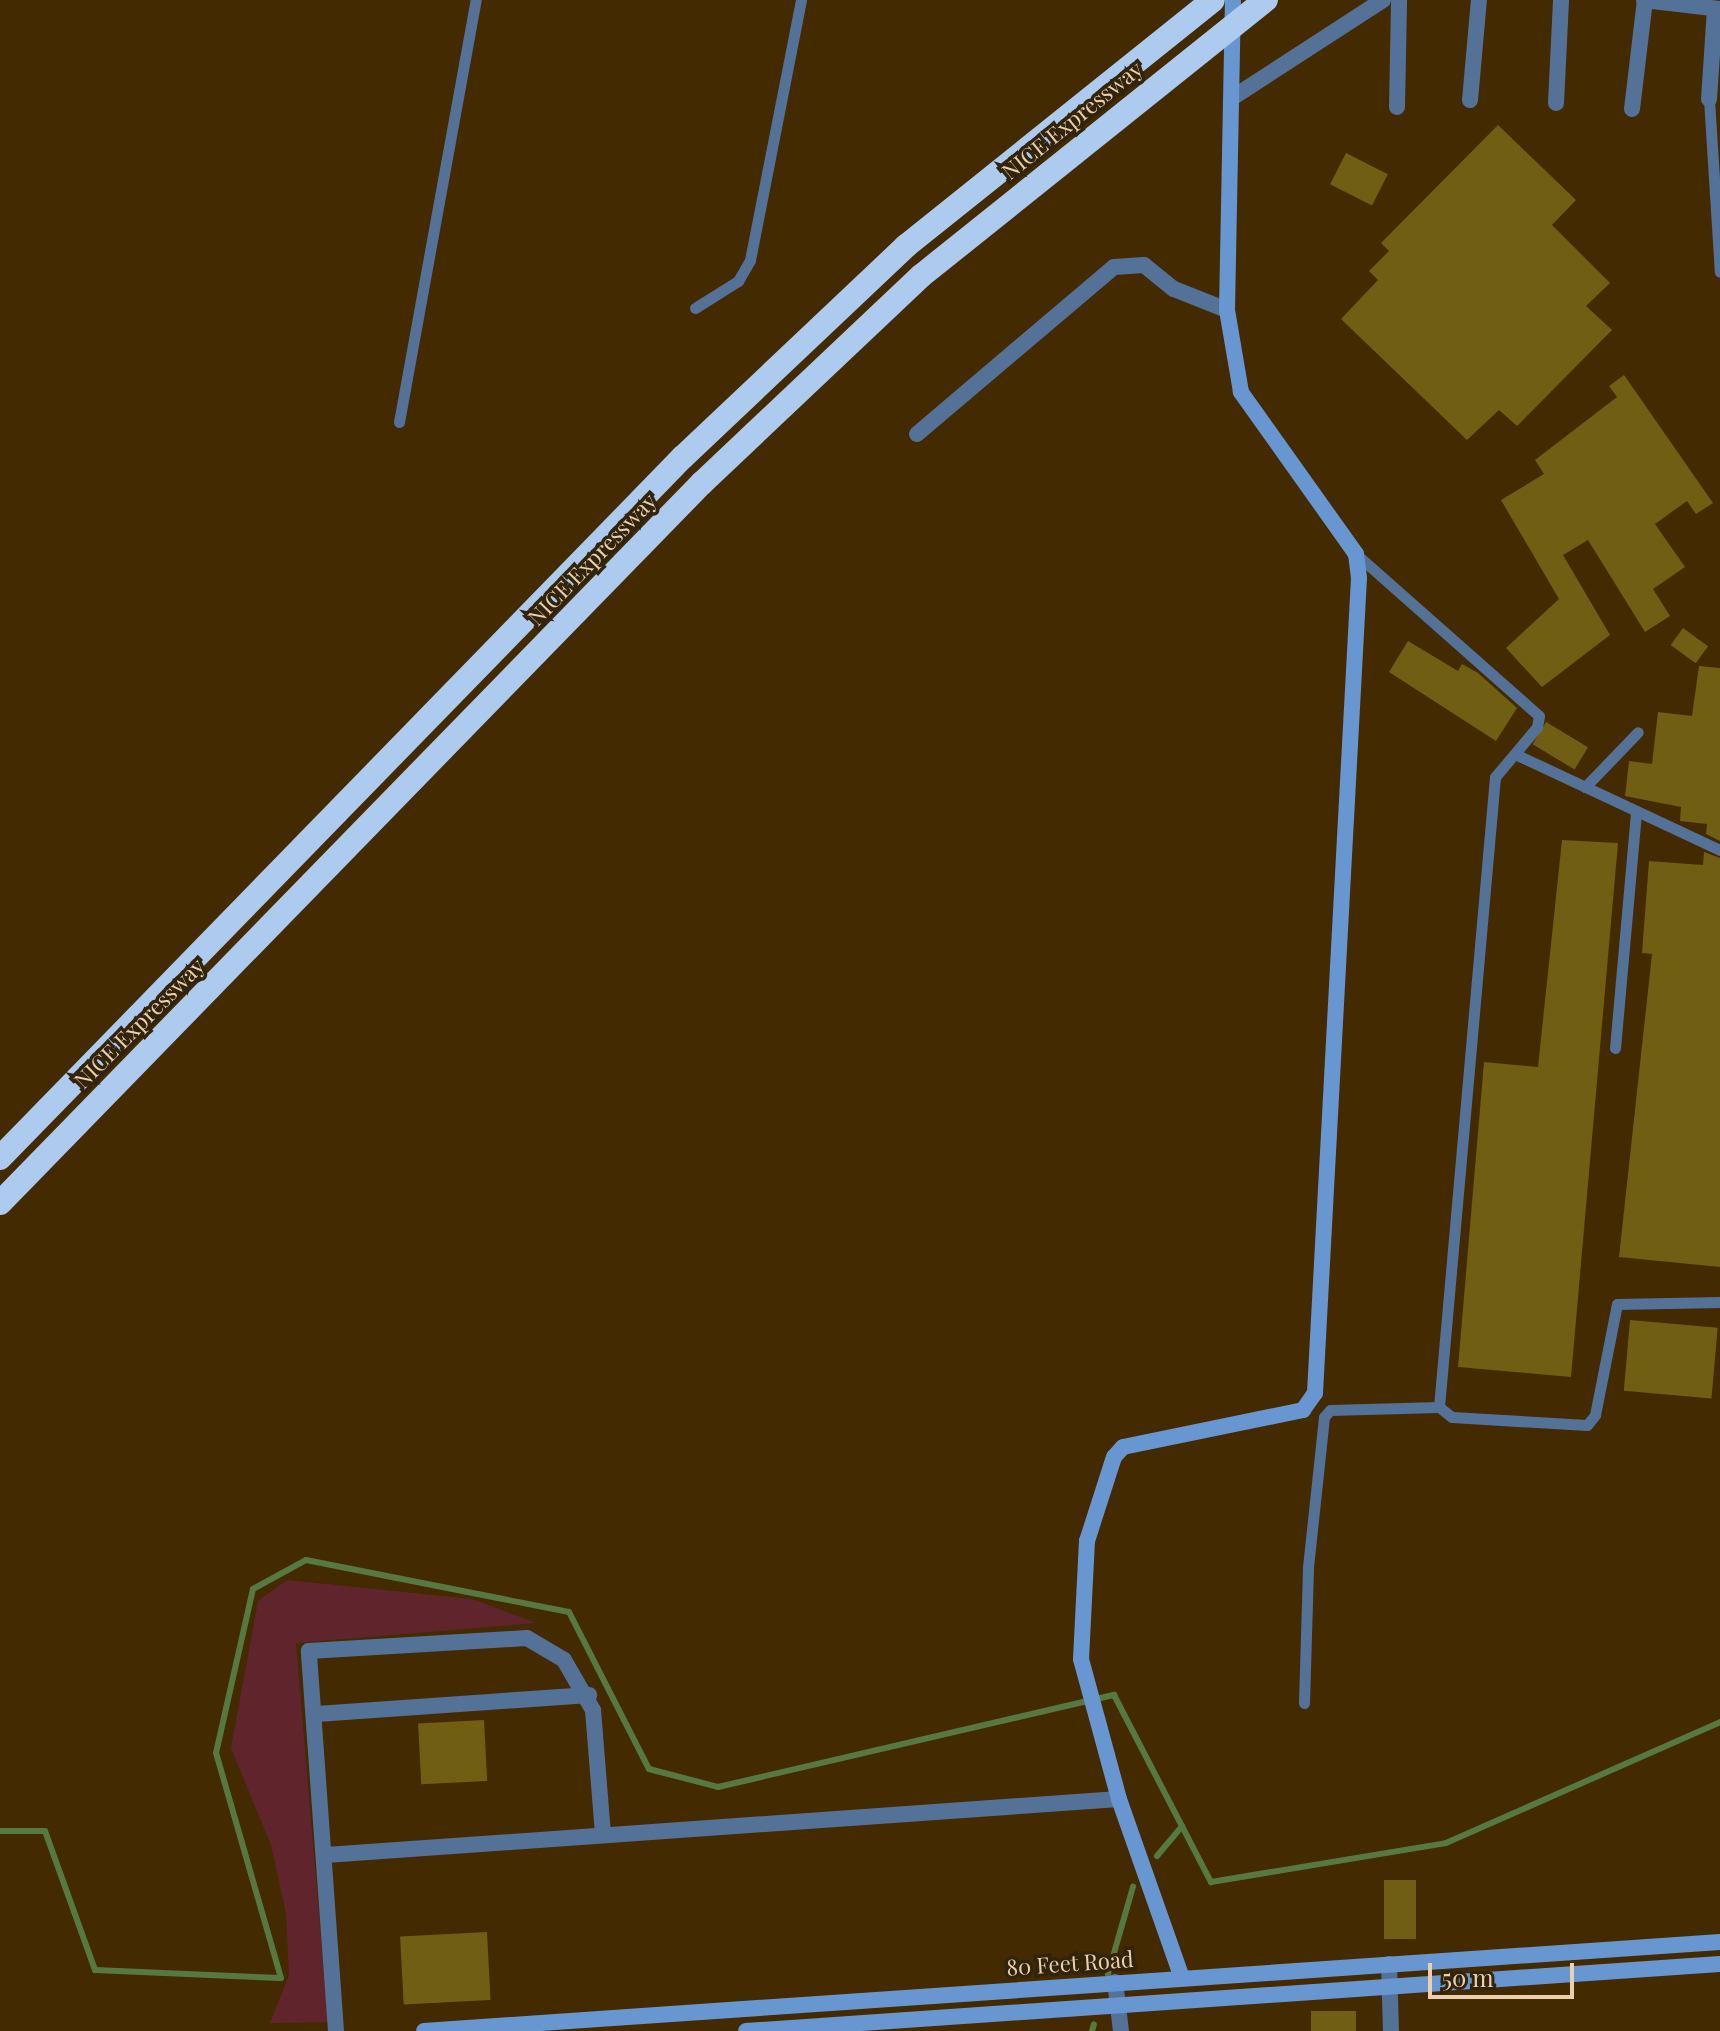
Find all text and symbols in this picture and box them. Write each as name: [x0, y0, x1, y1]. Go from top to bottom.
street label: NICE Expressway: [996, 55, 1148, 185]
street label: NICE Expressway: [522, 488, 662, 630]
street label: NICE Expressway: [68, 952, 210, 1094]
street label: 80 Feet Road: [1005, 1945, 1135, 1981]
scale bar: [1432, 1947, 1578, 1997]
text: 50 m: [1442, 1961, 1494, 1993]

